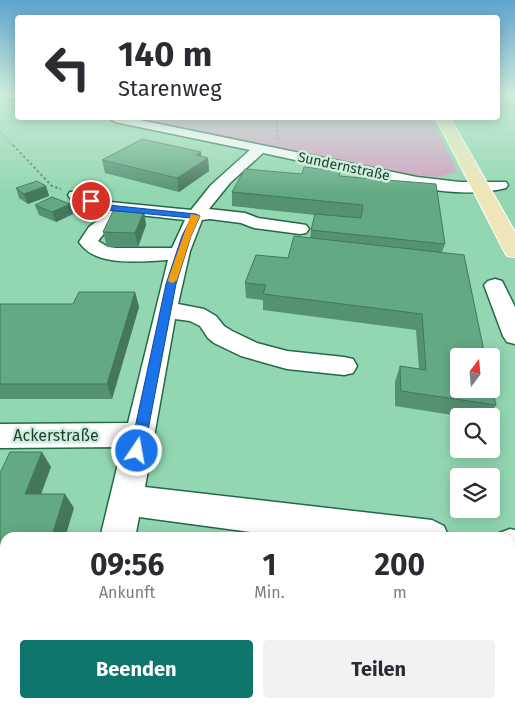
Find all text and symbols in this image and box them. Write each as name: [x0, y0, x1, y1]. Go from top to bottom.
text: 140 m: [118, 33, 212, 75]
icon: left: [35, 35, 100, 100]
text: Starenweg: [118, 75, 222, 102]
street label: Sundernstraße: [296, 148, 391, 185]
pin: [70, 180, 112, 222]
icon: arrive: [77, 187, 105, 215]
north arrow: [450, 348, 500, 398]
map controls: [450, 348, 500, 518]
button: search: [450, 408, 500, 458]
position arrow: [110, 424, 162, 476]
street label: Ackerstraße: [13, 426, 99, 445]
button: layers: [450, 468, 500, 518]
text: 09:56: [90, 547, 164, 583]
text: 1: [262, 547, 276, 583]
text: 200: [374, 547, 425, 583]
text: Ankunft: [99, 583, 155, 602]
text: Min.: [254, 583, 285, 602]
text: m: [393, 583, 407, 602]
button: Beenden: [20, 640, 253, 698]
button: Teilen: [263, 640, 495, 698]

